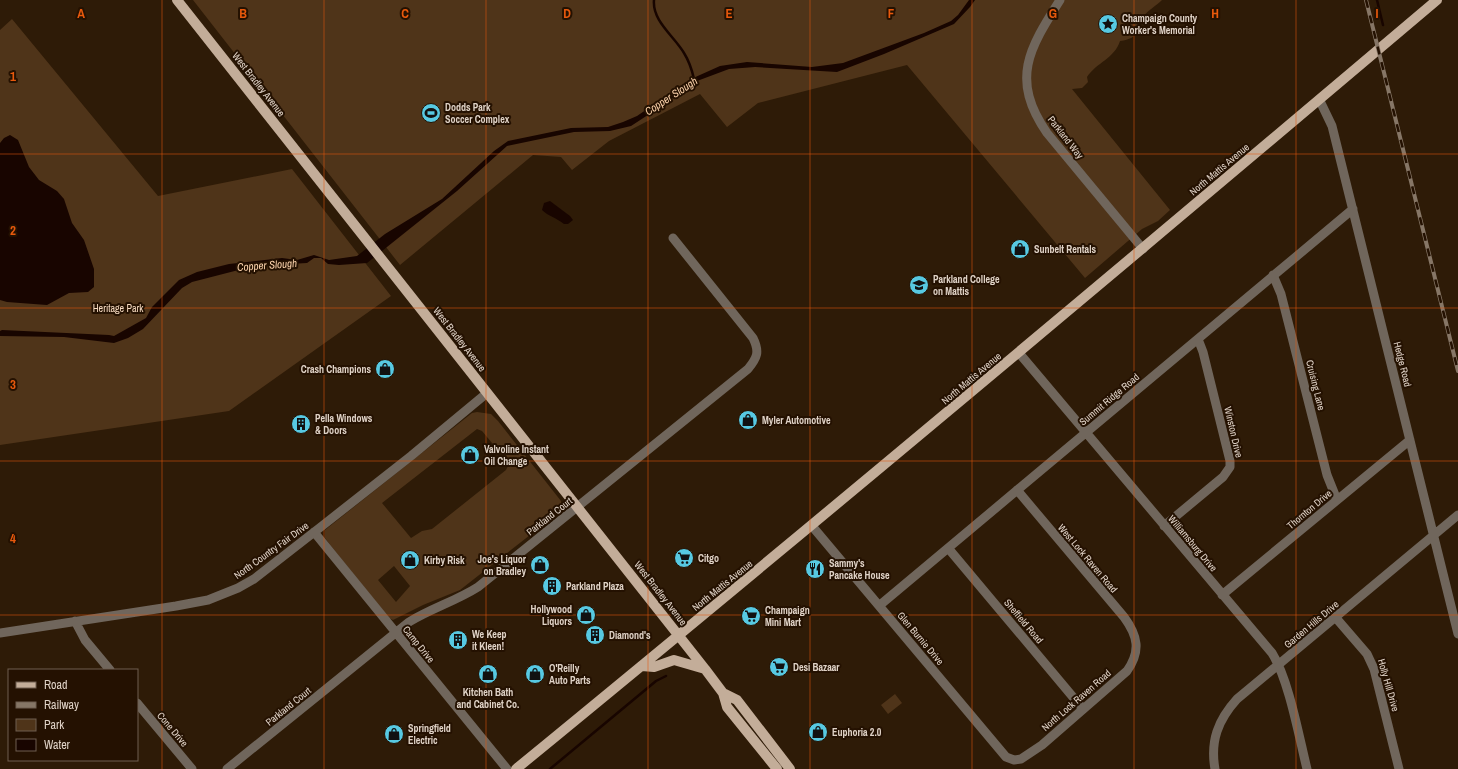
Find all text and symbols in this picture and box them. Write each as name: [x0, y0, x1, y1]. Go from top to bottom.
text: A: [77, 5, 85, 22]
text: B: [239, 5, 247, 22]
text: C: [401, 5, 409, 22]
text: D: [563, 5, 571, 22]
text: E: [725, 5, 733, 22]
text: F: [888, 5, 895, 22]
text: G: [1049, 5, 1057, 22]
text: H: [1211, 5, 1219, 22]
text: I: [1376, 5, 1379, 22]
place label: Champaign County Worker's Memorial: [1122, 12, 1198, 37]
place icon: Champaign County Worker's Memorial: [1097, 13, 1119, 35]
street label: West Bradley Avenue: [229, 50, 288, 119]
text: 1: [10, 68, 16, 85]
water label: Copper Slough: [642, 74, 700, 118]
place label: Dodds Park Soccer Complex: [445, 101, 510, 126]
sports icon: Dodds Park Soccer Complex: [420, 102, 442, 124]
street label: Parkland Way: [1045, 113, 1087, 162]
street label: North Mattis Avenue: [1187, 140, 1252, 198]
text: 2: [10, 222, 16, 239]
shop icon: Sunbelt Rentals: [1009, 238, 1031, 260]
place label: Sunbelt Rentals: [1034, 243, 1096, 256]
water label: Copper Slough: [236, 256, 298, 274]
place label: Parkland College on Mattis: [933, 273, 1000, 298]
school or university icon: Parkland College on Mattis: [908, 274, 930, 296]
park label: Heritage Park: [93, 302, 144, 315]
street label: West Bradley Avenue: [430, 305, 489, 374]
street label: Hedge Road: [1391, 340, 1414, 388]
street label: North Mattis Avenue: [939, 349, 1004, 407]
shop icon: Crash Champions: [374, 358, 396, 380]
street label: Cruising Lane: [1303, 359, 1328, 412]
place label: Crash Champions: [301, 363, 371, 376]
street label: Summit Ridge Road: [1077, 371, 1142, 428]
text: 3: [10, 376, 16, 393]
street label: Winston Drive: [1221, 405, 1246, 459]
shop icon: Myler Automotive: [737, 409, 759, 431]
place label: Pella Windows & Doors: [315, 412, 373, 437]
building icon: Pella Windows & Doors: [290, 413, 312, 435]
place label: Myler Automotive: [762, 414, 831, 427]
place label: Valvoline Instant Oil Change: [484, 443, 549, 468]
shop icon: Valvoline Instant Oil Change: [459, 444, 481, 466]
street label: Thornton Drive: [1284, 487, 1335, 532]
street label: Parkland Court: [524, 494, 575, 538]
street label: Williamsburg Drive: [1165, 512, 1220, 575]
street label: North Country Fair Drive: [231, 519, 312, 582]
street label: West Lock Raven Road: [1055, 521, 1120, 595]
text: 4: [10, 530, 16, 547]
supermarket icon: Citgo: [673, 547, 695, 569]
shop icon: Kirby Risk: [399, 549, 421, 571]
place label: Citgo: [698, 552, 719, 565]
place label: Joe's Liquor on Bradley: [478, 553, 527, 578]
place label: Kirby Risk: [424, 554, 465, 567]
shop icon: Joe's Liquor on Bradley: [529, 554, 551, 576]
street label: North Mattis Avenue: [689, 557, 756, 614]
place label: Sammy's Pancake House: [829, 557, 890, 582]
restaurant icon: Sammy's Pancake House: [804, 558, 826, 580]
street label: West Bradley Avenue: [631, 559, 690, 628]
building icon: Parkland Plaza: [541, 575, 563, 597]
place label: Parkland Plaza: [566, 580, 624, 593]
street label: Sheffield Road: [1001, 596, 1046, 646]
street label: Garden Hills Drive: [1281, 597, 1342, 651]
place label: Hollywood Liquors: [531, 603, 572, 628]
shop icon: Hollywood Liquors: [575, 604, 597, 626]
place label: Champaign Mini Mart: [765, 604, 810, 629]
supermarket icon: Champaign Mini Mart: [740, 605, 762, 627]
street label: Glen Burnie Drive: [895, 609, 947, 668]
street label: Camp Drive: [400, 623, 438, 666]
building icon: Diamond's: [584, 624, 606, 646]
place label: We Keep it Kleen!: [472, 628, 507, 653]
building icon: We Keep it Kleen!: [447, 629, 469, 651]
place label: Diamond's: [609, 629, 651, 642]
supermarket icon: Desi Bazaar: [768, 656, 790, 678]
street label: Holly Hill Drive: [1375, 657, 1402, 713]
place label: Desi Bazaar: [793, 661, 840, 674]
place label: O'Reilly Auto Parts: [549, 662, 591, 687]
shop icon: Kitchen Bath and Cabinet Co.: [477, 663, 499, 685]
shop icon: O'Reilly Auto Parts: [524, 663, 546, 685]
street label: North Lock Raven Road: [1039, 667, 1114, 734]
legend: [8, 669, 138, 761]
text: Road: [44, 677, 68, 693]
street label: Parkland Court: [263, 684, 314, 729]
place label: Kitchen Bath and Cabinet Co.: [457, 686, 519, 711]
text: Railway: [44, 697, 79, 713]
street label: Cone Drive: [154, 709, 191, 750]
text: Park: [44, 717, 64, 733]
shop icon: Euphoria 2.0: [807, 721, 829, 743]
place label: Springfield Electric: [408, 722, 451, 747]
shop icon: Springfield Electric: [383, 723, 405, 745]
place label: Euphoria 2.0: [832, 726, 882, 739]
text: Water: [44, 737, 71, 753]

